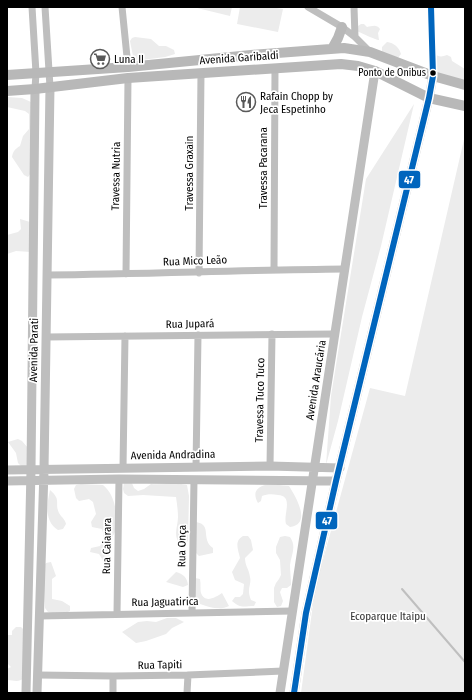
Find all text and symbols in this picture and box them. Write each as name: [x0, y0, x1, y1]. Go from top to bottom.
supermarket icon: Luna II: [89, 48, 111, 70]
street label: Avenida Garibaldi: [199, 49, 279, 67]
place label: Luna II: [114, 53, 144, 66]
place label: Ponto de Onibus: [358, 67, 426, 79]
marker: Ponto de Onibus: [428, 68, 438, 78]
place label: Rafain Chopp by Jeca Espetinho: [260, 90, 333, 116]
restaurant icon: Rafain Chopp by Jeca Espetinho: [235, 91, 257, 113]
street label: Travessa Pacarana: [257, 127, 270, 209]
street label: Travessa Graxain: [183, 136, 196, 210]
street label: Travessa Nutria: [109, 141, 123, 211]
line badge: 47: [398, 170, 421, 189]
text: 47: [404, 174, 414, 187]
street label: Rua Mico Leão: [163, 253, 228, 269]
street label: Avenida Parati: [27, 317, 41, 382]
street label: Rua Jupará: [166, 317, 214, 331]
street label: Avenida Araucária: [303, 339, 329, 421]
street label: Travessa Tuco Tuco: [253, 357, 267, 443]
street label: Avenida Andradina: [131, 448, 215, 462]
line badge: 47: [315, 511, 338, 530]
text: 47: [322, 515, 332, 528]
street label: Rua Caiarara: [100, 518, 114, 574]
street label: Rua Onça: [175, 525, 189, 567]
street label: Rua Jaguatirica: [131, 595, 199, 609]
park label: Ecoparque Itaipu: [350, 610, 426, 623]
street label: Rua Tapiti: [138, 658, 183, 672]

